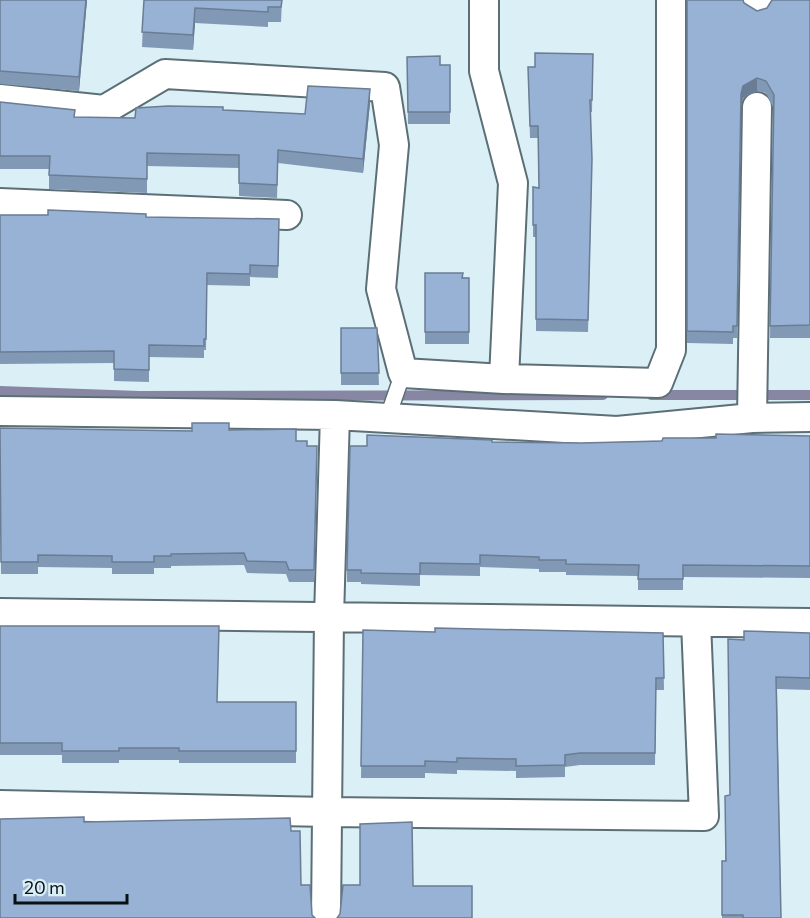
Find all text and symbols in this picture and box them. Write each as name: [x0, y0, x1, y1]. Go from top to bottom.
scale bar: [15, 867, 128, 905]
text: 20 m: [24, 876, 65, 898]

